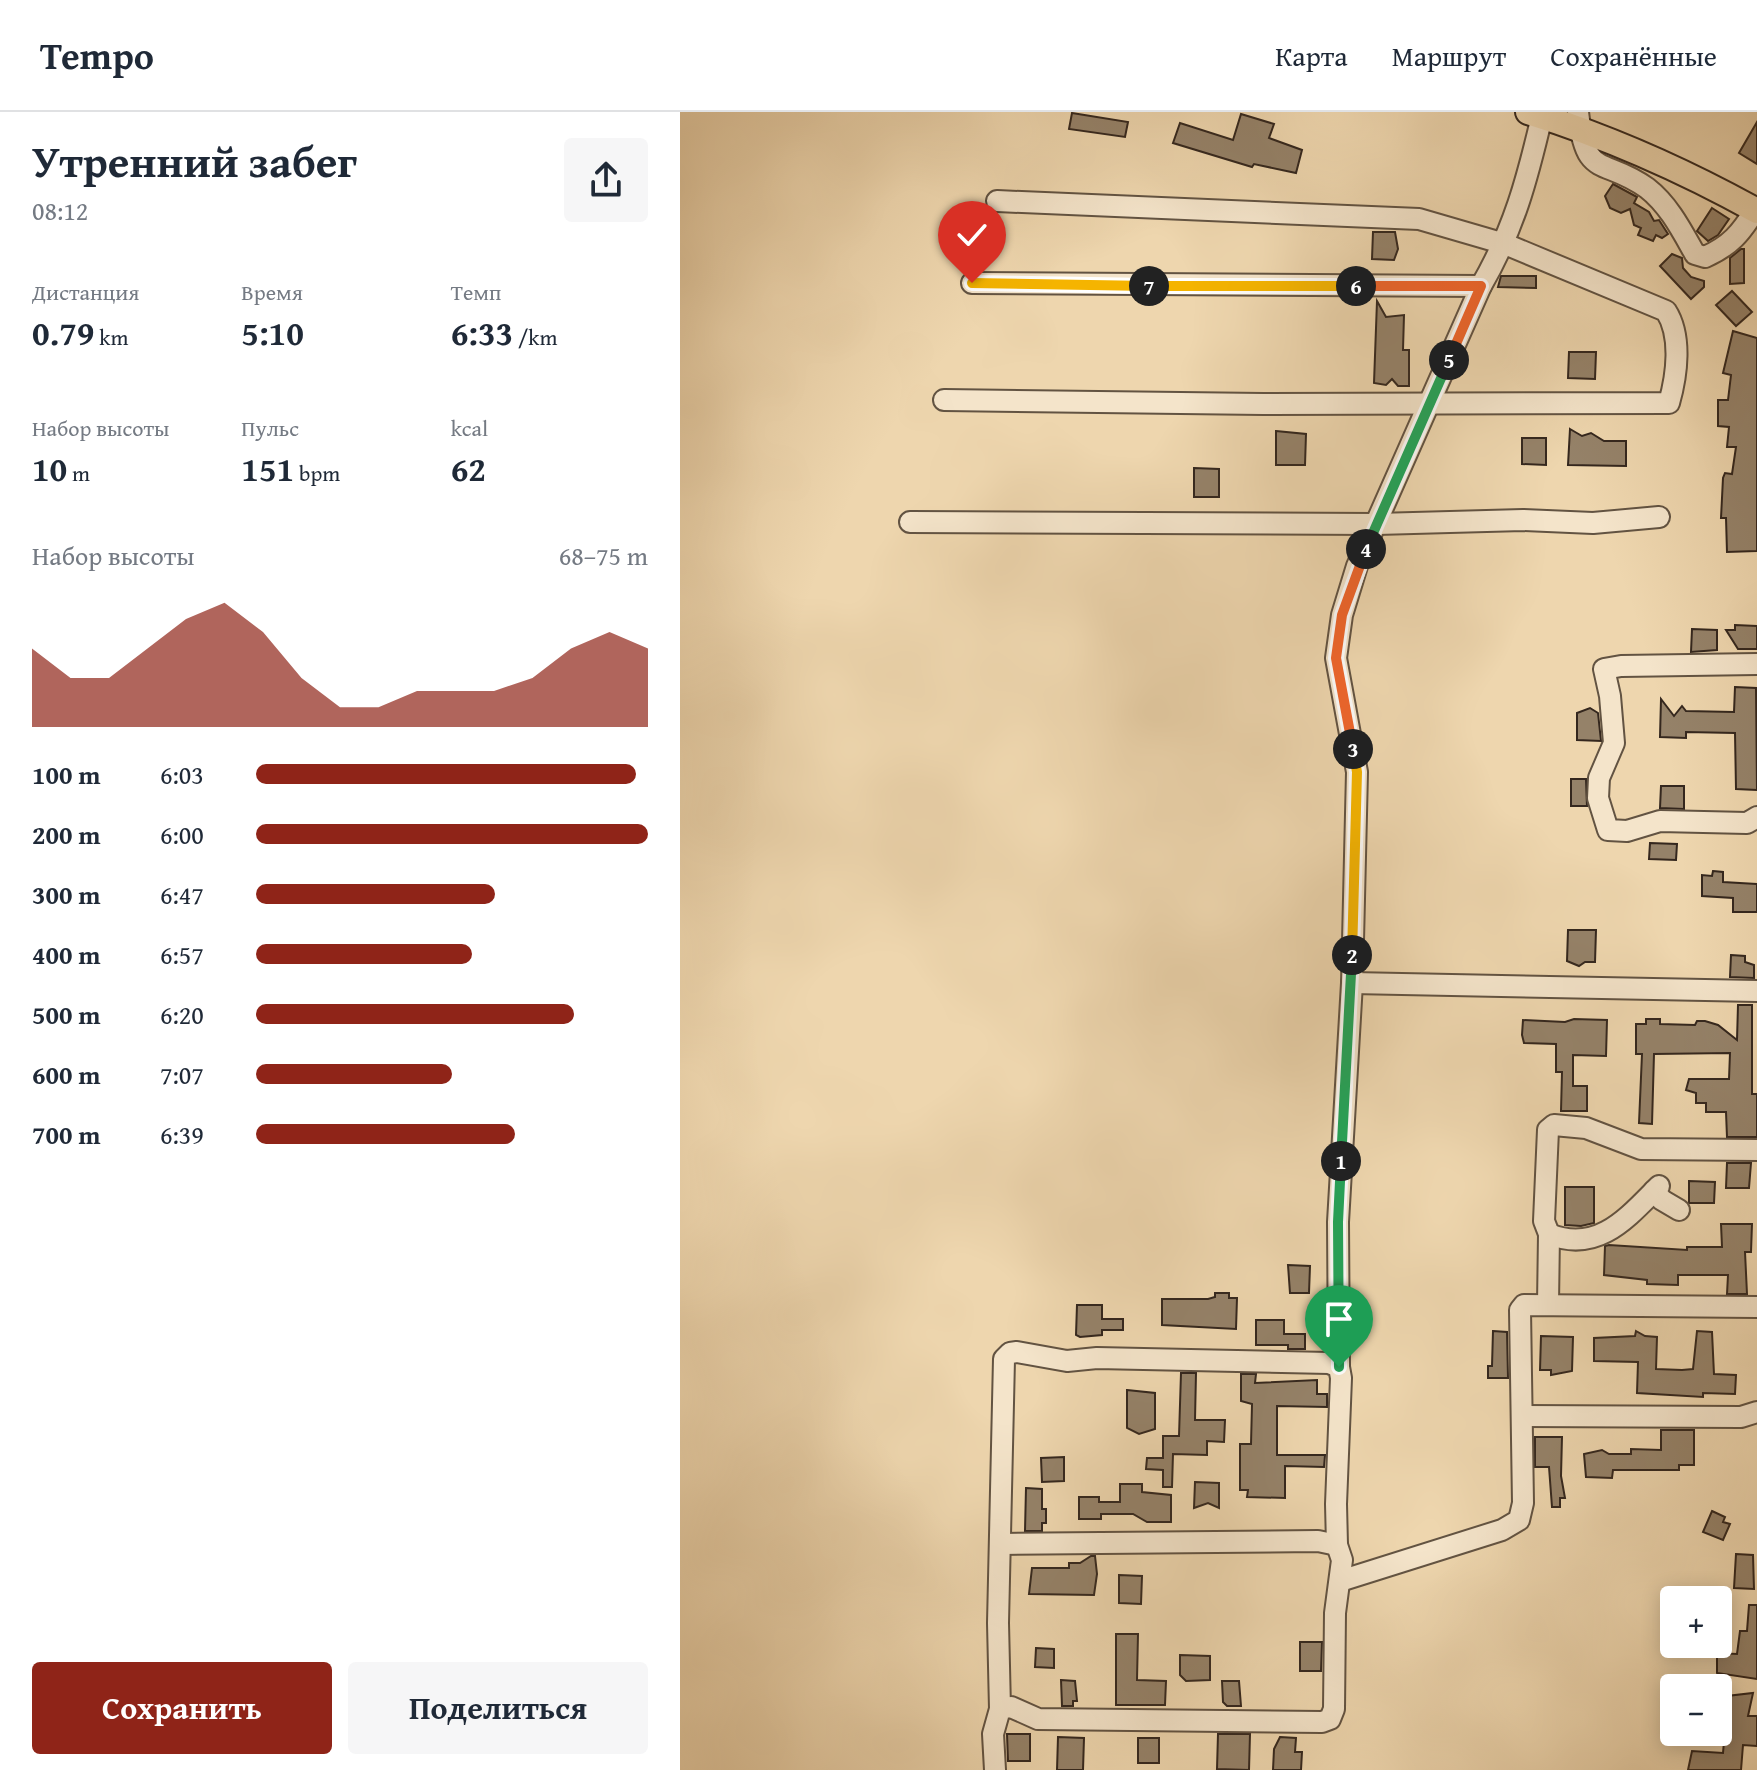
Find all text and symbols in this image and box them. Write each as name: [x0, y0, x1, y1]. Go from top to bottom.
text: Tempo: [40, 27, 154, 83]
text: Карта: [1275, 35, 1348, 76]
text: Маршрут: [1392, 35, 1506, 76]
text: Сохранённые: [1550, 35, 1717, 76]
text: Утренний забег: [32, 129, 357, 193]
button: share: [564, 138, 648, 222]
text: 08:12: [32, 191, 88, 230]
pin: [938, 201, 1006, 283]
icon: check: [950, 213, 994, 257]
pin: 7: [1129, 266, 1169, 306]
pin: 6: [1336, 266, 1376, 306]
text: 7: [1143, 270, 1155, 302]
text: 6: [1350, 270, 1362, 302]
text: Дистанция: [32, 276, 140, 308]
text: Время: [241, 276, 303, 308]
text: Темп: [451, 276, 501, 308]
text: 0.79: [32, 308, 94, 357]
text: 5:10: [241, 308, 304, 357]
text: 6:33: [451, 308, 513, 357]
text: km: [94, 321, 128, 353]
text: /km: [513, 321, 558, 353]
pin: 5: [1429, 340, 1469, 380]
text: 5: [1443, 344, 1455, 376]
text: Набор высоты: [32, 412, 169, 444]
text: Пульс: [241, 412, 299, 444]
text: kcal: [451, 412, 488, 444]
text: 10: [32, 444, 67, 493]
text: 151: [241, 444, 294, 493]
text: 62: [451, 444, 486, 493]
text: m: [67, 457, 90, 489]
text: bpm: [294, 457, 340, 489]
pin: 4: [1346, 529, 1386, 569]
text: 4: [1360, 533, 1372, 565]
text: Набор высоты: [32, 536, 194, 575]
text: 68–75 m: [559, 536, 648, 575]
pin: 3: [1333, 729, 1373, 769]
text: 3: [1347, 733, 1359, 765]
text: 100 m: [32, 755, 100, 794]
text: 6:03: [160, 755, 204, 794]
text: 200 m: [32, 815, 100, 854]
text: 6:00: [160, 815, 204, 854]
text: 300 m: [32, 875, 100, 914]
text: 6:47: [160, 875, 204, 914]
text: 400 m: [32, 935, 100, 974]
text: 6:57: [160, 935, 204, 974]
pin: 2: [1332, 935, 1372, 975]
text: 2: [1346, 939, 1358, 971]
text: 500 m: [32, 995, 100, 1034]
text: 6:20: [160, 995, 204, 1034]
text: 600 m: [32, 1055, 100, 1094]
text: 7:07: [160, 1055, 204, 1094]
text: 700 m: [32, 1115, 100, 1154]
text: 6:39: [160, 1115, 204, 1154]
pin: 1: [1321, 1141, 1361, 1181]
text: 1: [1335, 1145, 1347, 1177]
pin: [1305, 1285, 1373, 1367]
icon: arrive: [1317, 1297, 1361, 1341]
map controls: [1660, 1586, 1732, 1746]
button: +: [1660, 1586, 1732, 1658]
button: Сохранить: [32, 1662, 332, 1754]
button: Поделиться: [348, 1662, 648, 1754]
button: −: [1660, 1674, 1732, 1746]

